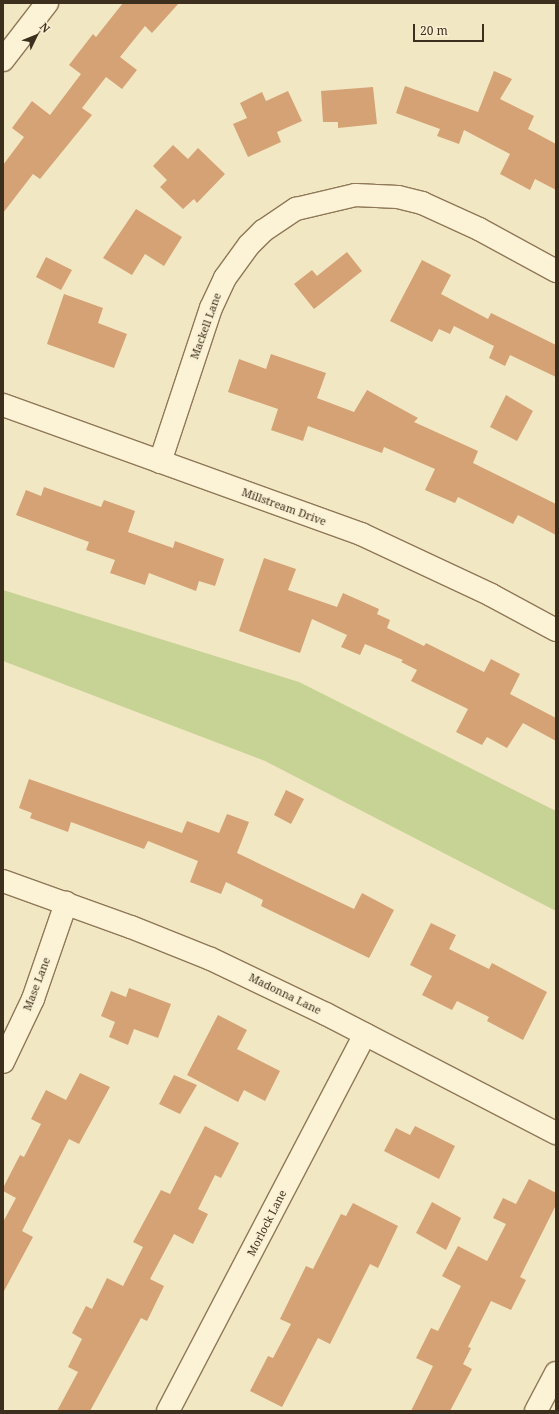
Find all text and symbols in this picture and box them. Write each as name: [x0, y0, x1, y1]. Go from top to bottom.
north arrow: [16, 16, 56, 56]
scale bar: [415, 16, 486, 42]
text: N: [37, 19, 54, 36]
text: 20 m: [420, 22, 448, 39]
street label: Mackell Lane: [188, 291, 224, 361]
street label: Millstream Drive: [240, 486, 328, 528]
street label: Mase Lane: [21, 955, 53, 1013]
street label: Madonna Lane: [247, 971, 323, 1017]
street label: Morlock Lane: [245, 1188, 289, 1258]

